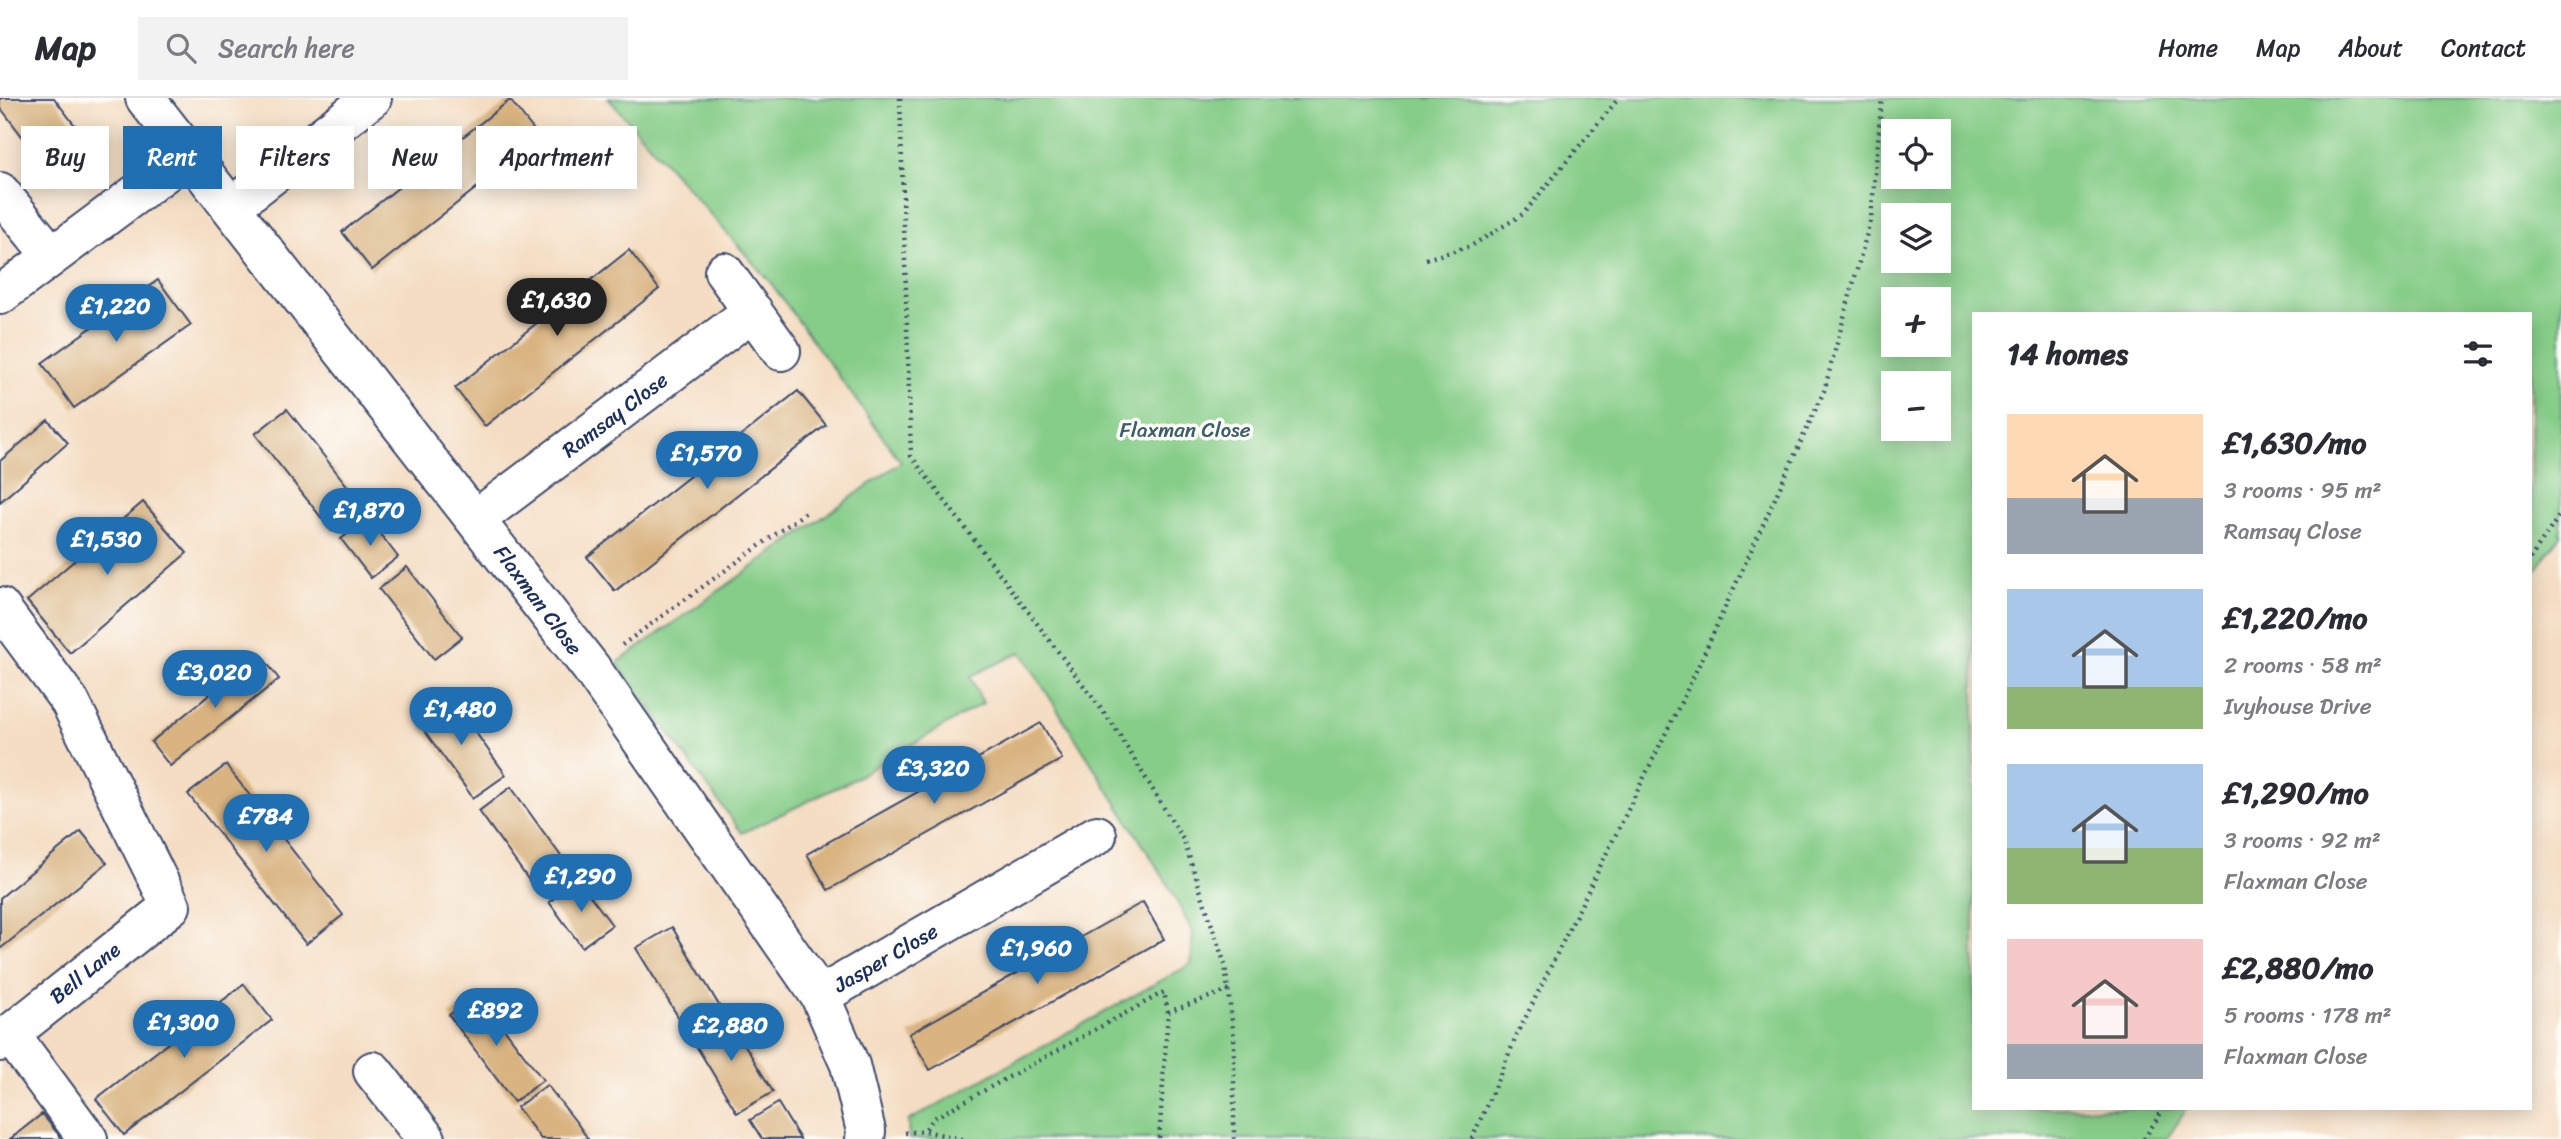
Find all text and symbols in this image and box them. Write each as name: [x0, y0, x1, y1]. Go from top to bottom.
search box: [138, 17, 628, 80]
text: Map: [35, 19, 96, 77]
text: Search here: [218, 25, 355, 71]
text: Home: [2158, 27, 2218, 69]
text: Map: [2256, 27, 2300, 69]
text: About: [2338, 27, 2403, 69]
text: Contact: [2441, 27, 2526, 69]
icon: search: [162, 29, 200, 67]
map controls: [1881, 119, 1951, 441]
button: locate: [1881, 119, 1951, 189]
chip: Buy: [21, 126, 109, 189]
chip: Rent: [123, 126, 222, 189]
chip: Filters: [236, 126, 354, 189]
chip: New: [368, 126, 462, 189]
chip: Apartment: [476, 126, 637, 189]
button: layers: [1881, 203, 1951, 273]
pin: £1,630: [500, 278, 614, 338]
text: £1,630: [523, 280, 591, 321]
pin: £1,220: [59, 285, 173, 344]
text: £1,220: [81, 286, 151, 327]
button: +: [1881, 287, 1951, 357]
text: 14 homes: [2007, 327, 2128, 381]
icon: filters: [2459, 335, 2497, 373]
street label: Ramsay Close: [553, 362, 677, 468]
button: −: [1881, 371, 1951, 441]
park label: Flaxman Close: [1119, 411, 1251, 449]
text: £1,630/mo: [2224, 416, 2366, 470]
pin: £1,570: [650, 432, 764, 491]
text: £1,570: [672, 433, 742, 474]
icon: home: [2063, 442, 2147, 526]
text: 3 rooms · 95 m²: [2224, 470, 2381, 511]
pin: £1,870: [313, 489, 427, 548]
text: £1,870: [335, 490, 405, 531]
text: Ramsay Close: [2224, 511, 2362, 552]
pin: £1,530: [50, 518, 164, 577]
text: £1,530: [72, 519, 142, 560]
street label: Flaxman Close: [483, 536, 593, 664]
text: £1,220/mo: [2224, 591, 2368, 645]
icon: home: [2063, 617, 2147, 701]
text: 2 rooms · 58 m²: [2224, 645, 2382, 686]
pin: £3,020: [158, 650, 272, 710]
text: £3,020: [178, 652, 252, 693]
text: Ivyhouse Drive: [2224, 686, 2372, 727]
pin: £1,480: [404, 688, 518, 747]
text: £1,480: [425, 689, 497, 730]
pin: £3,320: [877, 746, 991, 806]
text: £3,320: [898, 748, 970, 789]
text: £1,290/mo: [2224, 766, 2369, 820]
icon: home: [2063, 792, 2147, 876]
pin: £784: [225, 794, 307, 854]
text: £784: [239, 796, 293, 837]
text: 3 rooms · 92 m²: [2224, 820, 2381, 861]
pin: £1,290: [524, 854, 638, 914]
text: £1,290: [546, 856, 616, 897]
text: Flaxman Close: [2224, 861, 2368, 902]
street label: Jasper Close: [825, 912, 946, 1004]
pin: £1,960: [980, 926, 1094, 986]
text: £1,960: [1002, 928, 1072, 969]
street label: Bell Lane: [41, 932, 129, 1014]
text: £2,880/mo: [2224, 941, 2374, 995]
icon: home: [2063, 967, 2147, 1051]
pin: £892: [455, 988, 537, 1048]
text: £892: [469, 990, 523, 1031]
text: 5 rooms · 178 m²: [2224, 995, 2392, 1036]
pin: £1,300: [127, 1000, 241, 1060]
text: £1,300: [149, 1002, 219, 1043]
pin: £2,880: [674, 1004, 788, 1063]
text: £2,880: [694, 1005, 768, 1046]
text: Flaxman Close: [2224, 1036, 2368, 1077]

